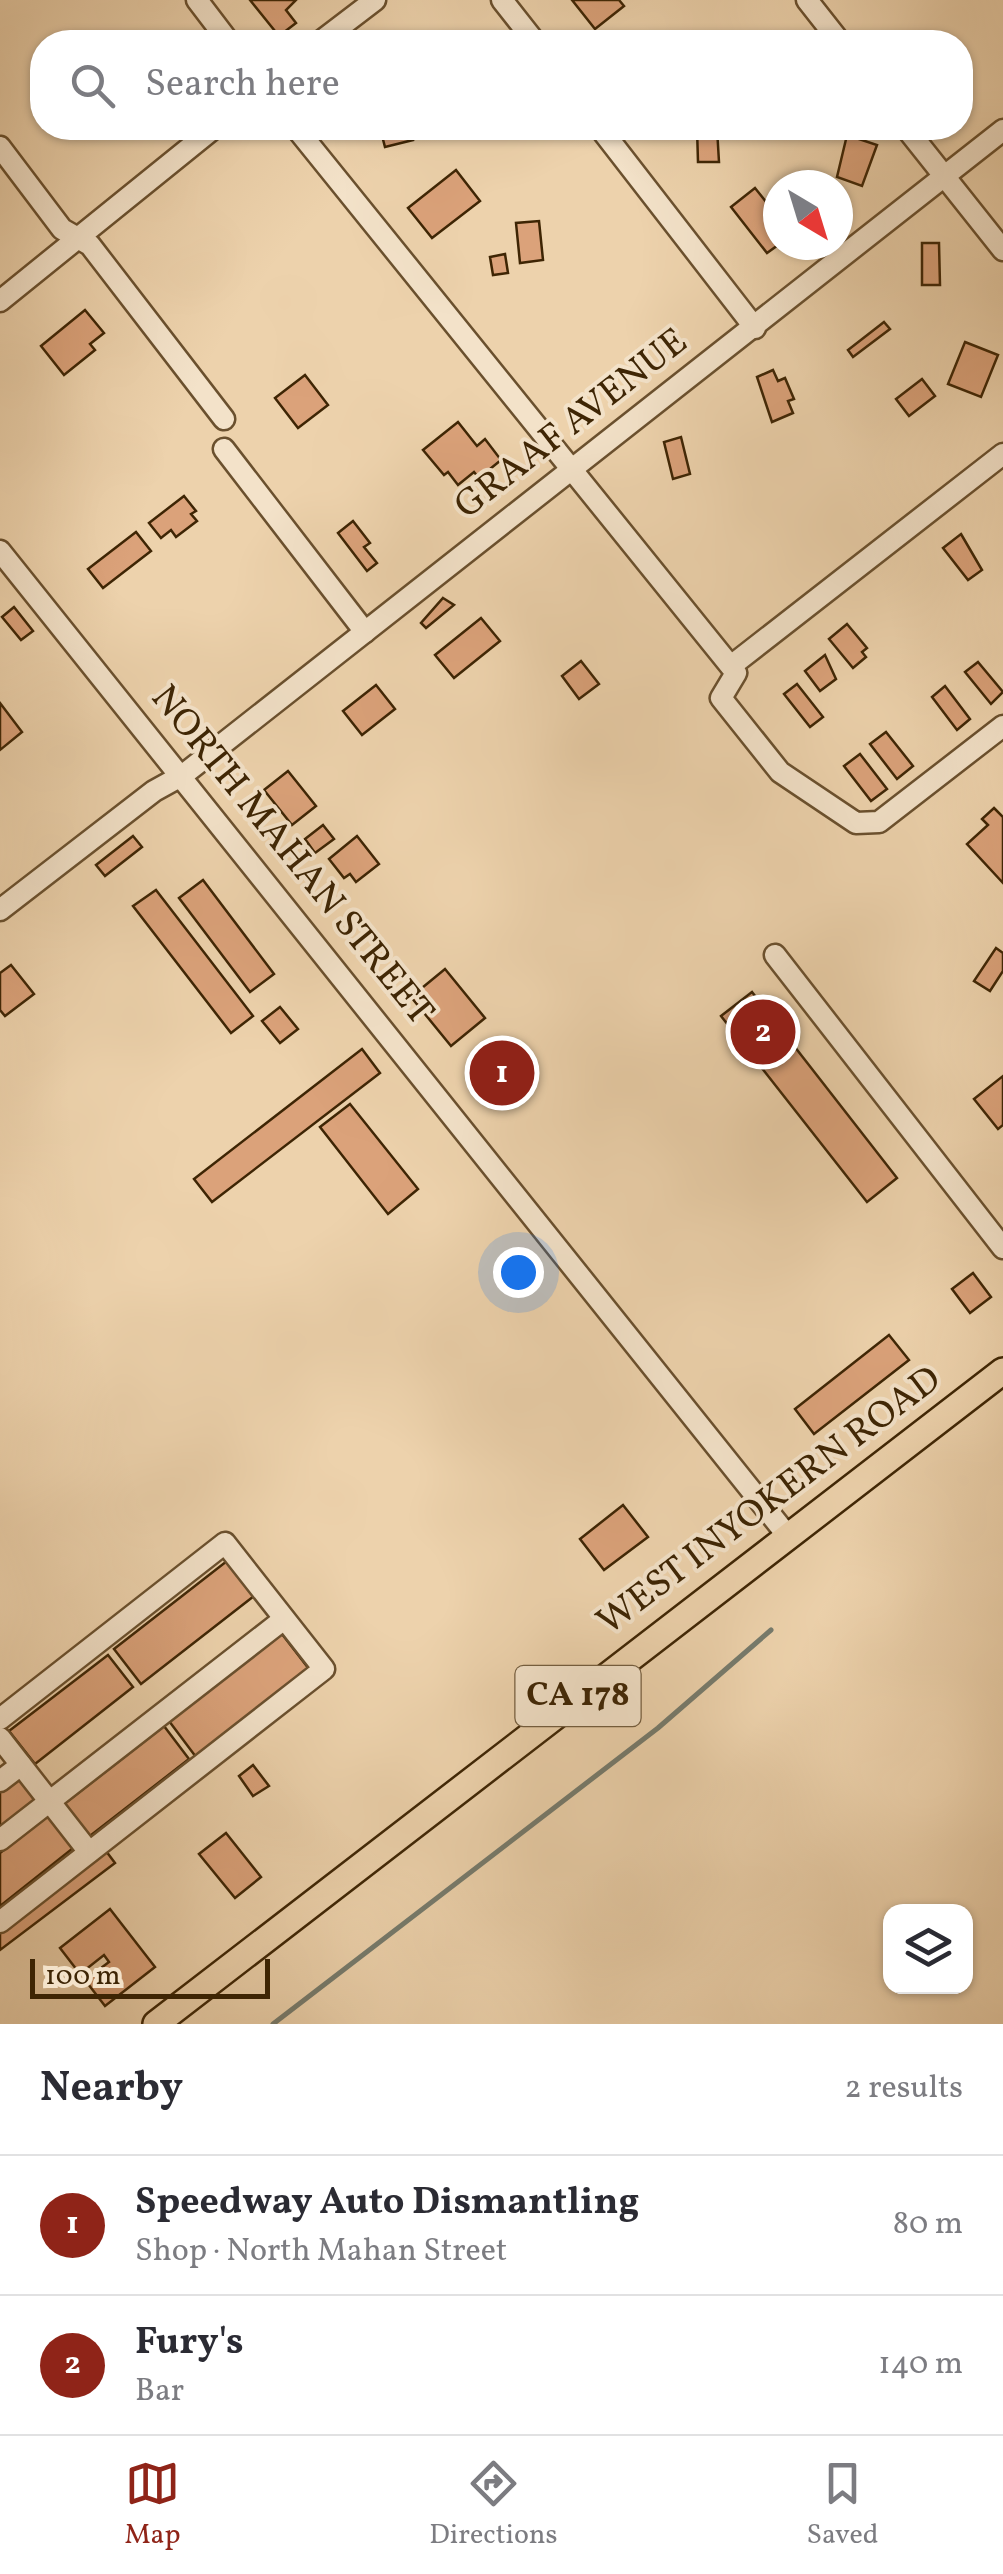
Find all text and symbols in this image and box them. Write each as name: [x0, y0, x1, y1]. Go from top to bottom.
search box: [30, 30, 973, 140]
icon: search: [65, 58, 120, 113]
text: Search here: [145, 59, 340, 112]
north arrow: [763, 170, 853, 260]
street label: GRAAF AVENUE: [444, 317, 700, 533]
street label: NORTH MAHAN STREET: [137, 675, 445, 1037]
pin: 2: [730, 994, 796, 1070]
pin: 1: [470, 1036, 534, 1110]
your location: [493, 1247, 544, 1298]
street label: WEST INYOKERN ROAD: [587, 1355, 953, 1649]
road number: CA 178: [516, 1666, 640, 1726]
map controls: [883, 1904, 973, 1994]
button: layers: [883, 1904, 973, 1994]
scale bar: [30, 1954, 270, 1998]
text: 100 m: [45, 1957, 120, 1996]
text: Nearby: [40, 2060, 183, 2119]
text: 2 results: [845, 2067, 963, 2111]
text: Speedway Auto Dismantling: [135, 2177, 639, 2230]
text: 1: [66, 2203, 79, 2247]
text: 80 m: [893, 2203, 963, 2247]
text: Shop · North Mahan Street: [135, 2230, 507, 2274]
text: Fury's: [135, 2317, 244, 2370]
text: 2: [64, 2343, 81, 2387]
text: 140 m: [878, 2343, 963, 2387]
text: Bar: [135, 2370, 184, 2414]
tab: Map: [124, 2456, 180, 2555]
tab: Directions: [429, 2456, 558, 2555]
tab: Saved: [806, 2456, 879, 2555]

